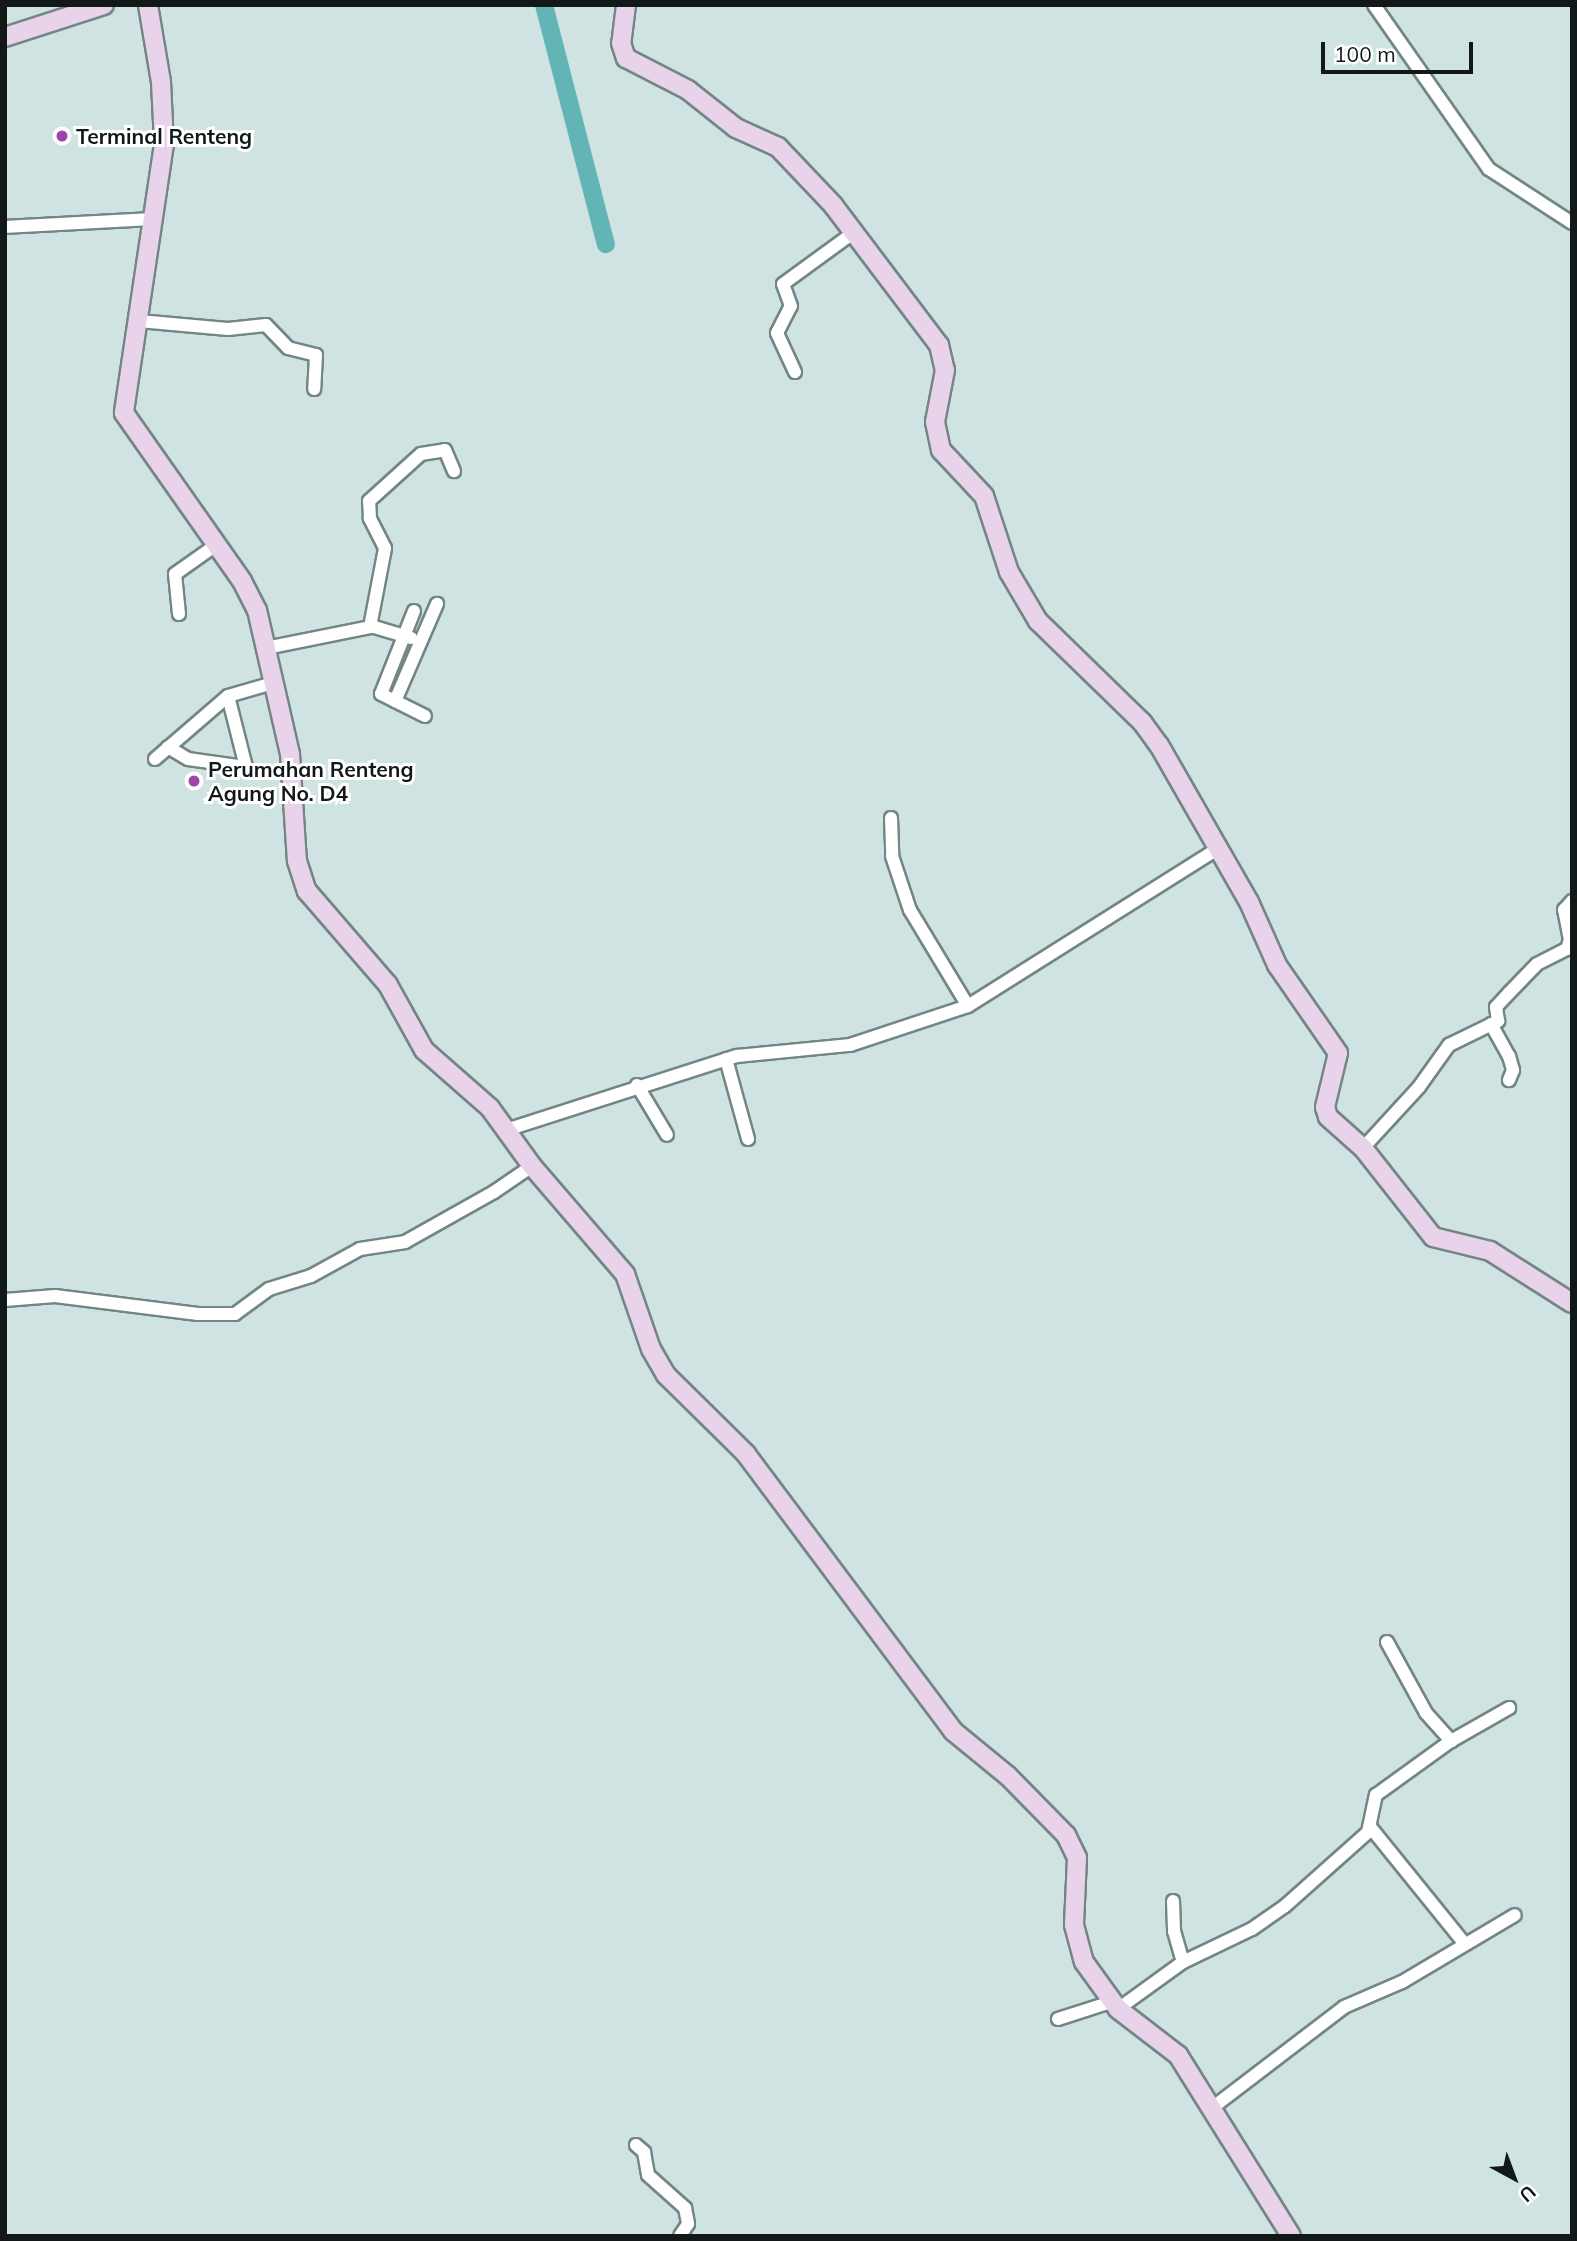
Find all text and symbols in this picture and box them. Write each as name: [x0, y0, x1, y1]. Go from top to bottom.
scale bar: [1325, 28, 1477, 72]
text: 100 m: [1334, 41, 1396, 67]
place label: Terminal Renteng: [76, 123, 252, 149]
marker: Terminal Renteng: [54, 128, 70, 144]
place label: Perumahan Renteng Agung No. D4: [208, 756, 413, 806]
marker: Perumahan Renteng Agung No. D4: [186, 773, 202, 789]
north arrow: [1479, 2143, 1549, 2213]
text: U: [1515, 2180, 1541, 2208]

